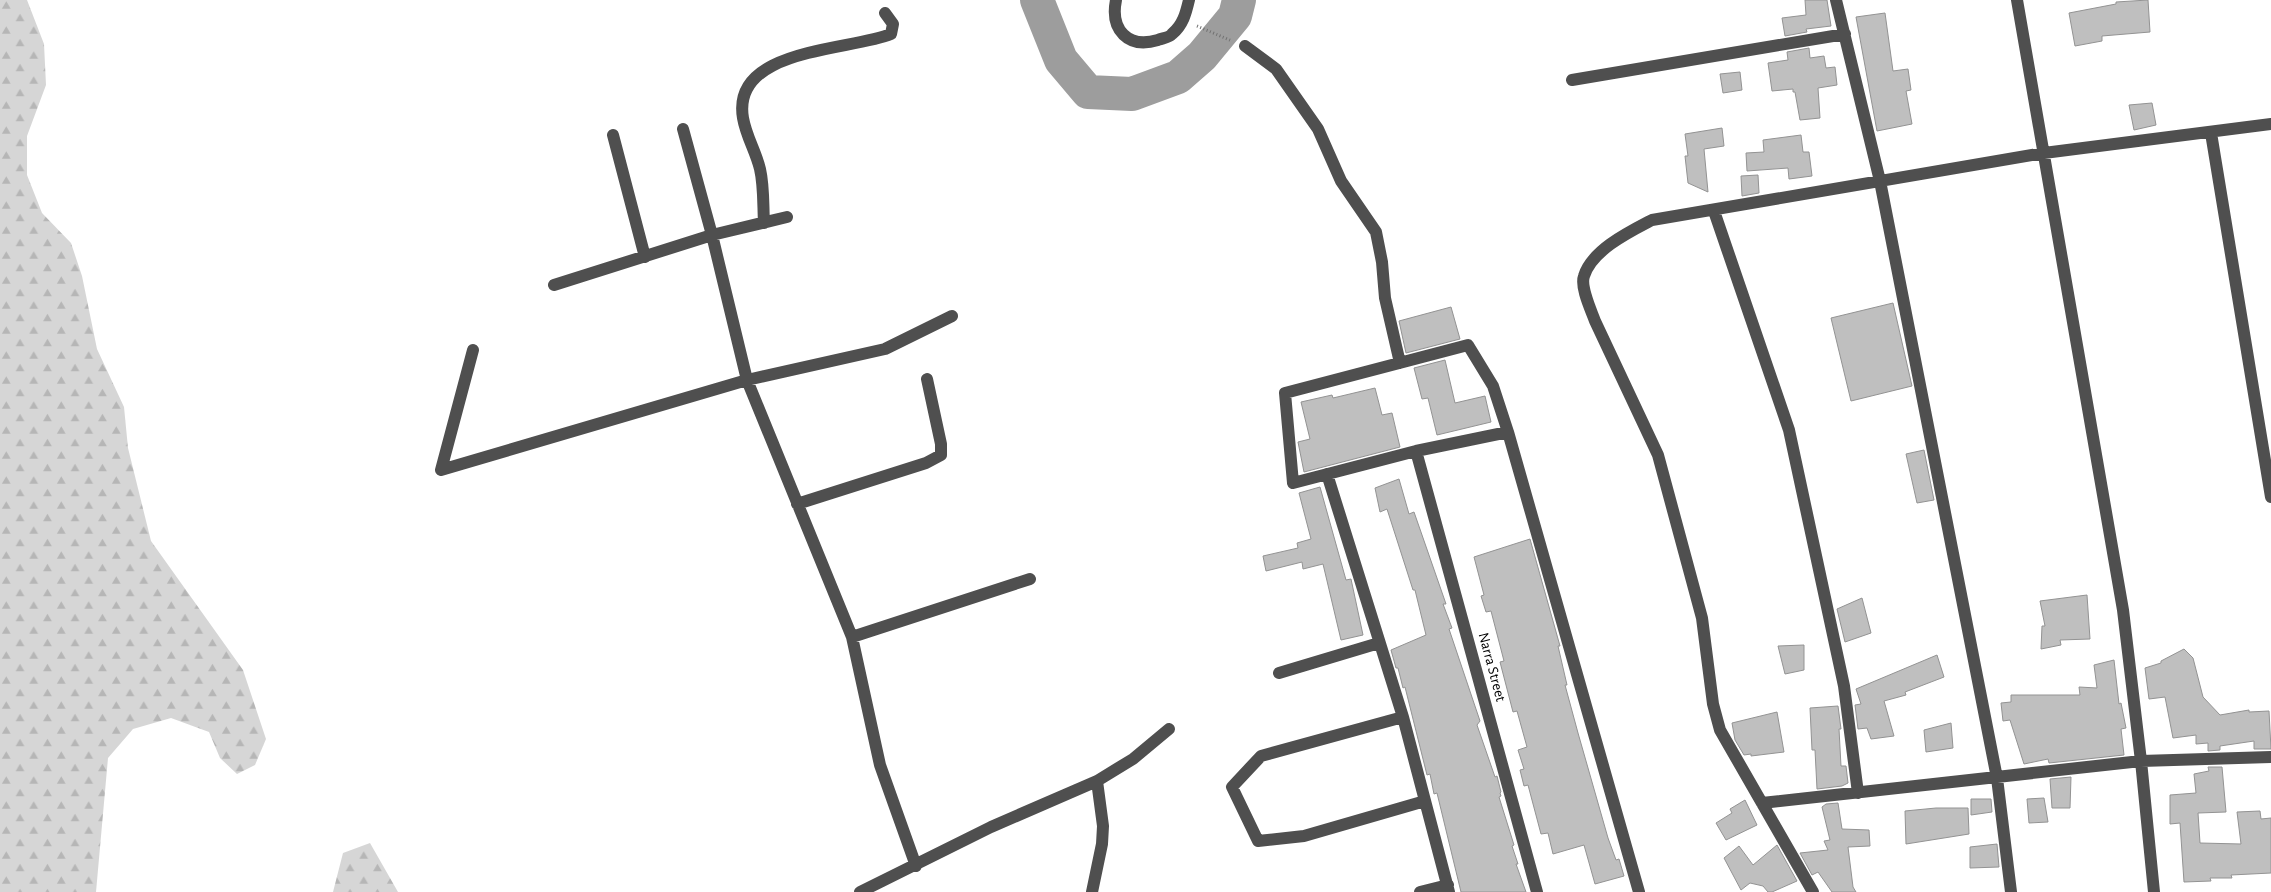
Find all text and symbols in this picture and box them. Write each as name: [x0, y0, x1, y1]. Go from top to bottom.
street label: Narra Street: [1476, 631, 1508, 703]

